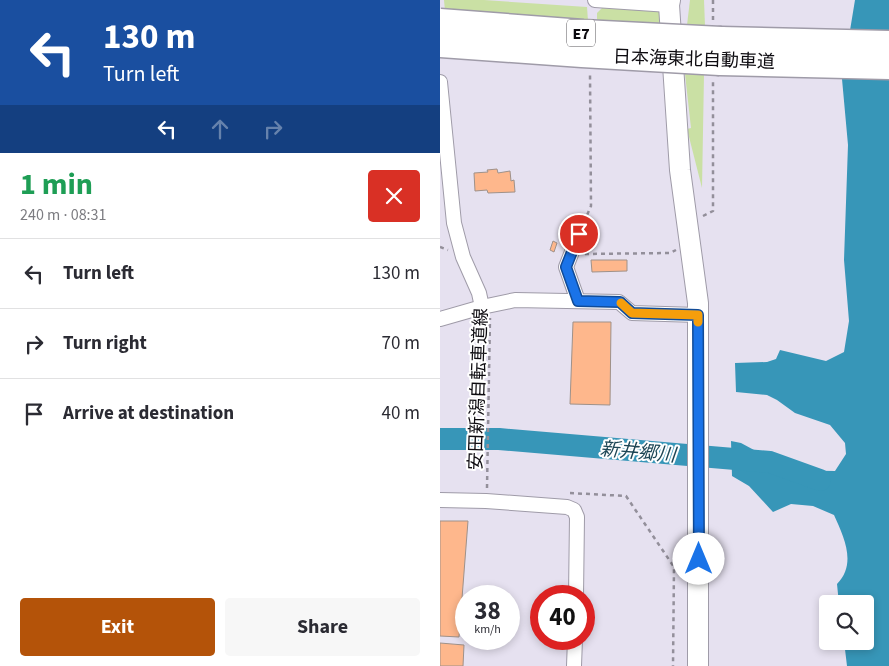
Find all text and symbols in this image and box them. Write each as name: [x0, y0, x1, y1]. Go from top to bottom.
text: 130 m: [103, 12, 195, 62]
road number: E7: [567, 19, 595, 46]
icon: left: [20, 20, 85, 85]
street label: 日本海東北自動車道: [613, 44, 775, 75]
text: Turn left: [103, 58, 179, 90]
icon: left: [153, 115, 181, 143]
icon: ahead: [206, 115, 234, 143]
icon: right: [259, 115, 287, 143]
text: 1 min: [20, 163, 93, 206]
button: close: [368, 170, 420, 222]
text: 240 m · 08:31: [20, 204, 107, 226]
pin: [558, 213, 600, 255]
icon: arrive: [565, 220, 593, 248]
icon: left: [20, 260, 48, 288]
text: Turn left: [63, 260, 134, 287]
text: 130 m: [372, 260, 420, 287]
street label: 安田新潟自転車道線: [463, 308, 494, 470]
icon: right: [20, 330, 48, 358]
text: Turn right: [63, 330, 147, 357]
text: 70 m: [382, 330, 420, 357]
icon: arrive: [20, 400, 48, 428]
text: Arrive at destination: [63, 400, 234, 427]
text: 40 m: [382, 400, 420, 427]
water label: 新井郷川: [599, 436, 679, 469]
position arrow: [672, 532, 724, 584]
speed limit sign: 40: [530, 585, 595, 650]
text: 38: [474, 593, 501, 629]
map controls: [819, 595, 874, 650]
button: search: [819, 595, 874, 650]
button: Exit: [20, 598, 215, 656]
button: Share: [225, 598, 420, 656]
text: km/h: [474, 621, 501, 638]

